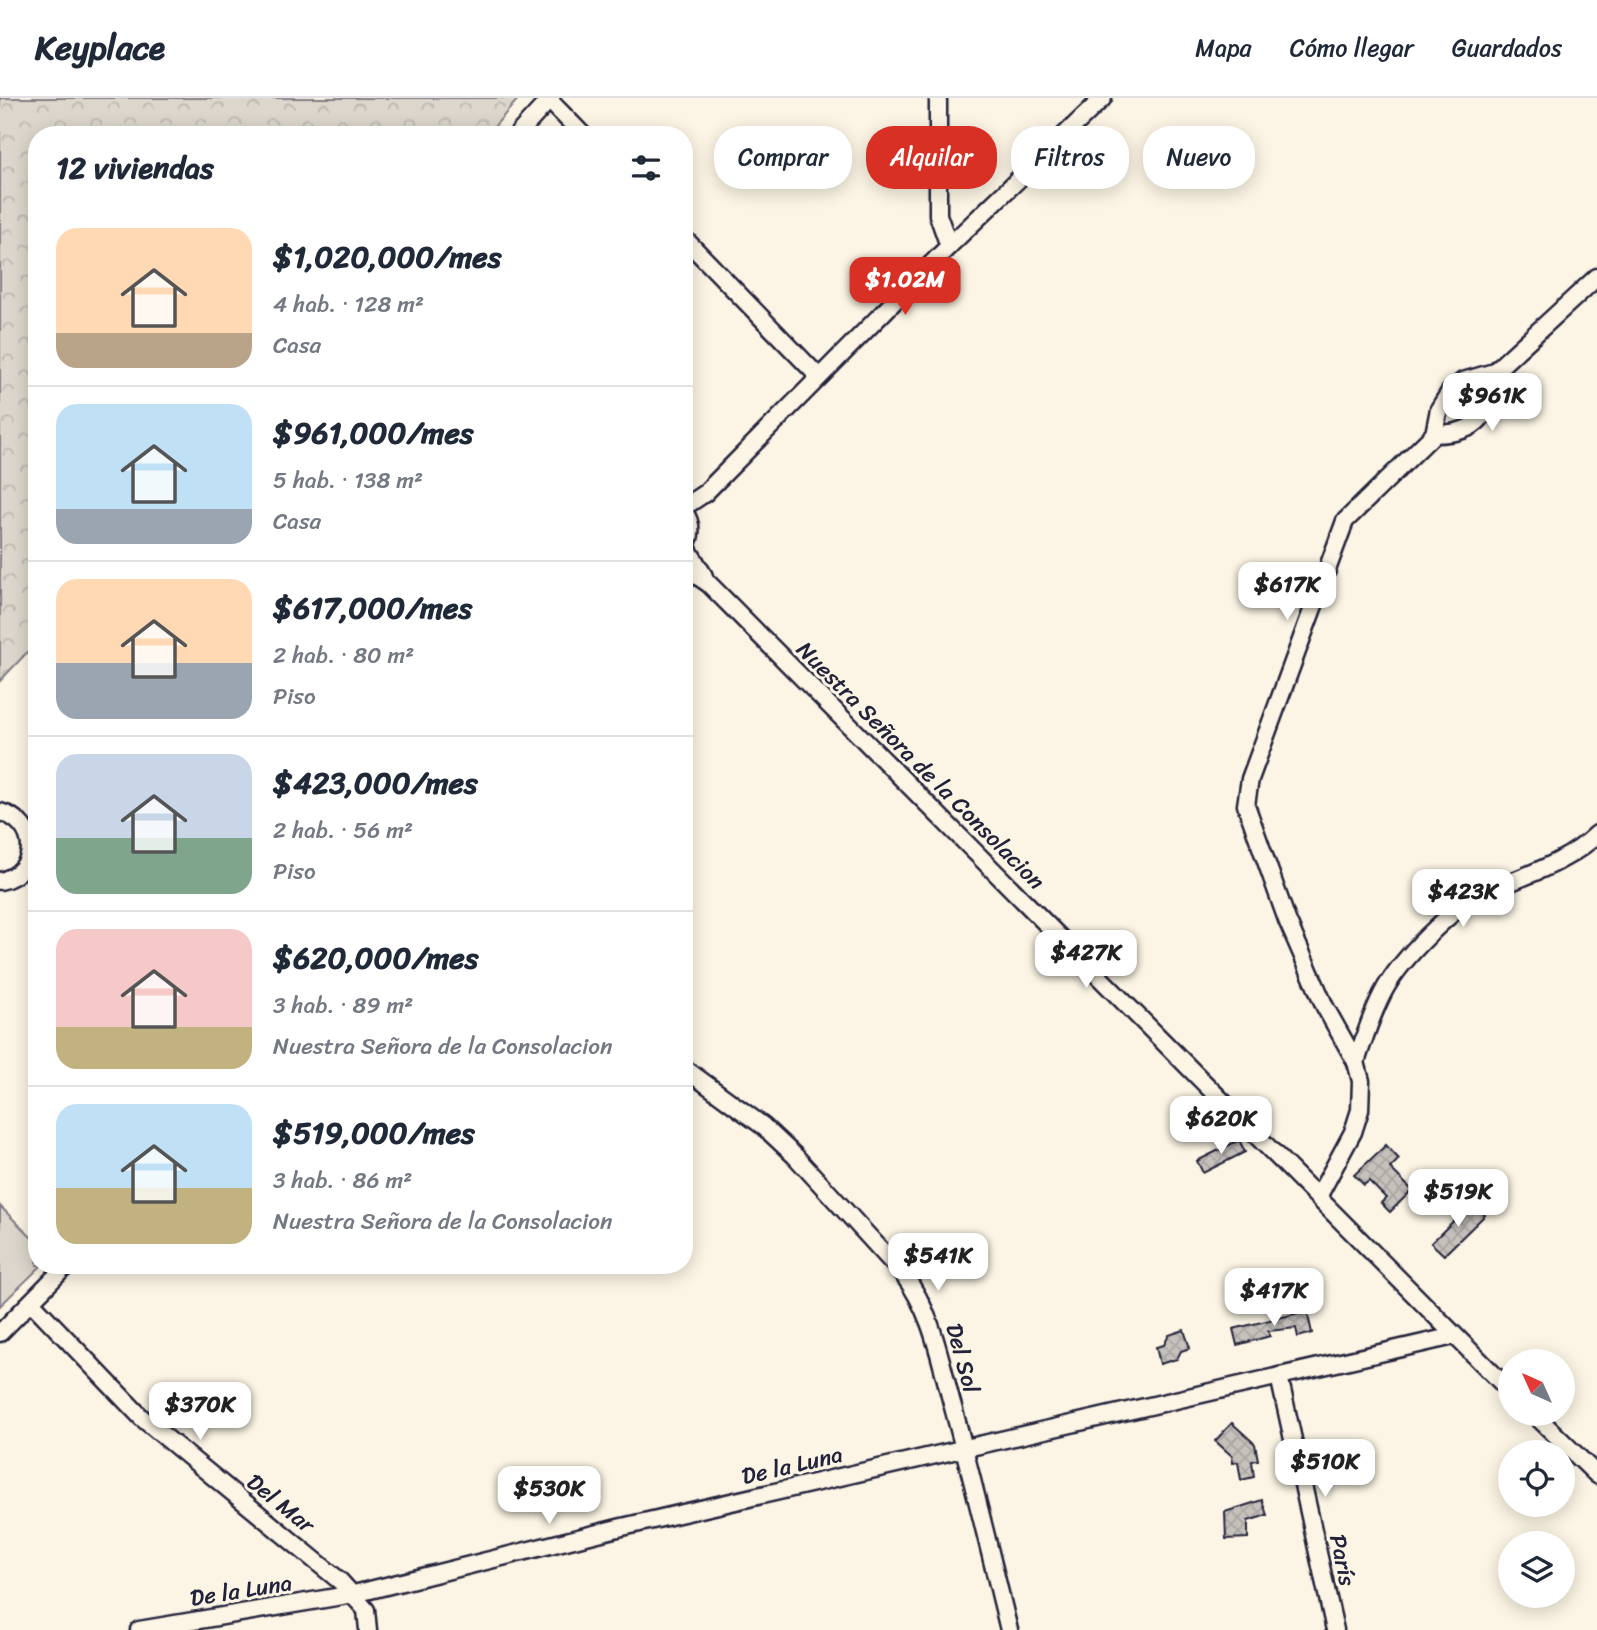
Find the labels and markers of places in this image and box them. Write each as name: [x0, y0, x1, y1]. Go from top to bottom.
pin: $1.02M: [848, 258, 962, 317]
pin: $961K: [1443, 374, 1541, 433]
pin: $617K: [1238, 562, 1336, 622]
pin: $423K: [1414, 870, 1512, 929]
pin: $427K: [1037, 930, 1135, 990]
pin: $620K: [1172, 1096, 1270, 1156]
pin: $519K: [1409, 1170, 1507, 1229]
pin: $541K: [889, 1234, 987, 1293]
pin: $417K: [1225, 1268, 1323, 1328]
pin: $370K: [151, 1382, 249, 1442]
pin: $510K: [1276, 1440, 1374, 1499]
pin: $530K: [500, 1466, 598, 1526]

